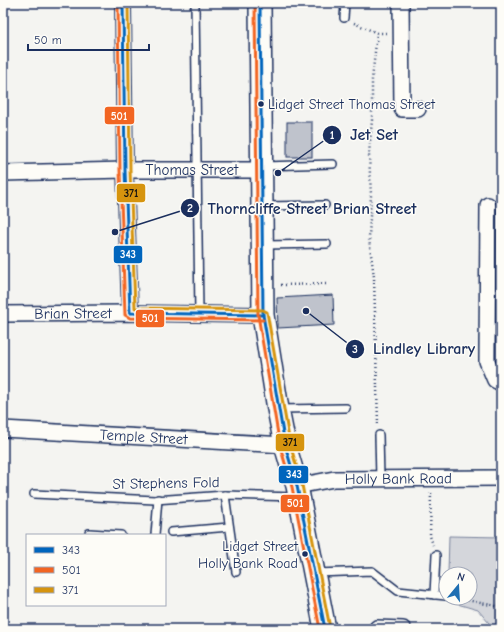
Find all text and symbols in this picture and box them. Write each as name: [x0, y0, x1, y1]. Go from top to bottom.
scale bar: [28, 26, 149, 52]
text: 50 m: [34, 33, 62, 47]
place label: Lidget Street Thomas Street: [268, 96, 436, 113]
marker: Lidget Street Thomas Street: [256, 99, 266, 109]
line badge: 501: [104, 106, 135, 125]
text: 501: [111, 110, 127, 123]
callout: Jet Set: [322, 121, 406, 149]
text: Jet Set: [350, 126, 399, 144]
text: 1: [330, 128, 335, 142]
street label: Thomas Street: [146, 161, 239, 179]
line badge: 371: [116, 183, 146, 203]
text: 371: [124, 187, 138, 200]
callout: Thorncliffe Street Brian Street: [180, 194, 425, 222]
text: Thorncliffe Street Brian Street: [207, 200, 417, 218]
text: 2: [187, 201, 193, 215]
line badge: 343: [113, 245, 143, 264]
text: 343: [120, 248, 136, 261]
street label: Brian Street: [34, 304, 112, 323]
line badge: 501: [135, 309, 165, 328]
text: 501: [142, 312, 158, 325]
callout: Lindley Library: [345, 335, 483, 363]
text: Lindley Library: [373, 340, 476, 358]
text: 3: [352, 342, 358, 356]
street label: Temple Street: [99, 426, 189, 449]
line badge: 371: [275, 433, 305, 452]
text: 371: [283, 436, 297, 449]
line badge: 343: [278, 465, 309, 484]
text: 343: [286, 468, 302, 481]
street label: Holly Bank Road: [345, 469, 452, 488]
street label: St Stephens Fold: [112, 473, 220, 493]
line badge: 501: [280, 494, 310, 513]
text: 501: [287, 497, 303, 510]
legend: [26, 534, 166, 606]
place label: Lidget Street Holly Bank Road: [198, 538, 299, 572]
text: 343: [62, 543, 80, 557]
marker: Lidget Street Holly Bank Road: [300, 549, 310, 559]
text: 501: [62, 563, 81, 577]
north arrow: [438, 566, 478, 606]
text: N: [456, 570, 466, 584]
text: 371: [62, 583, 79, 597]

